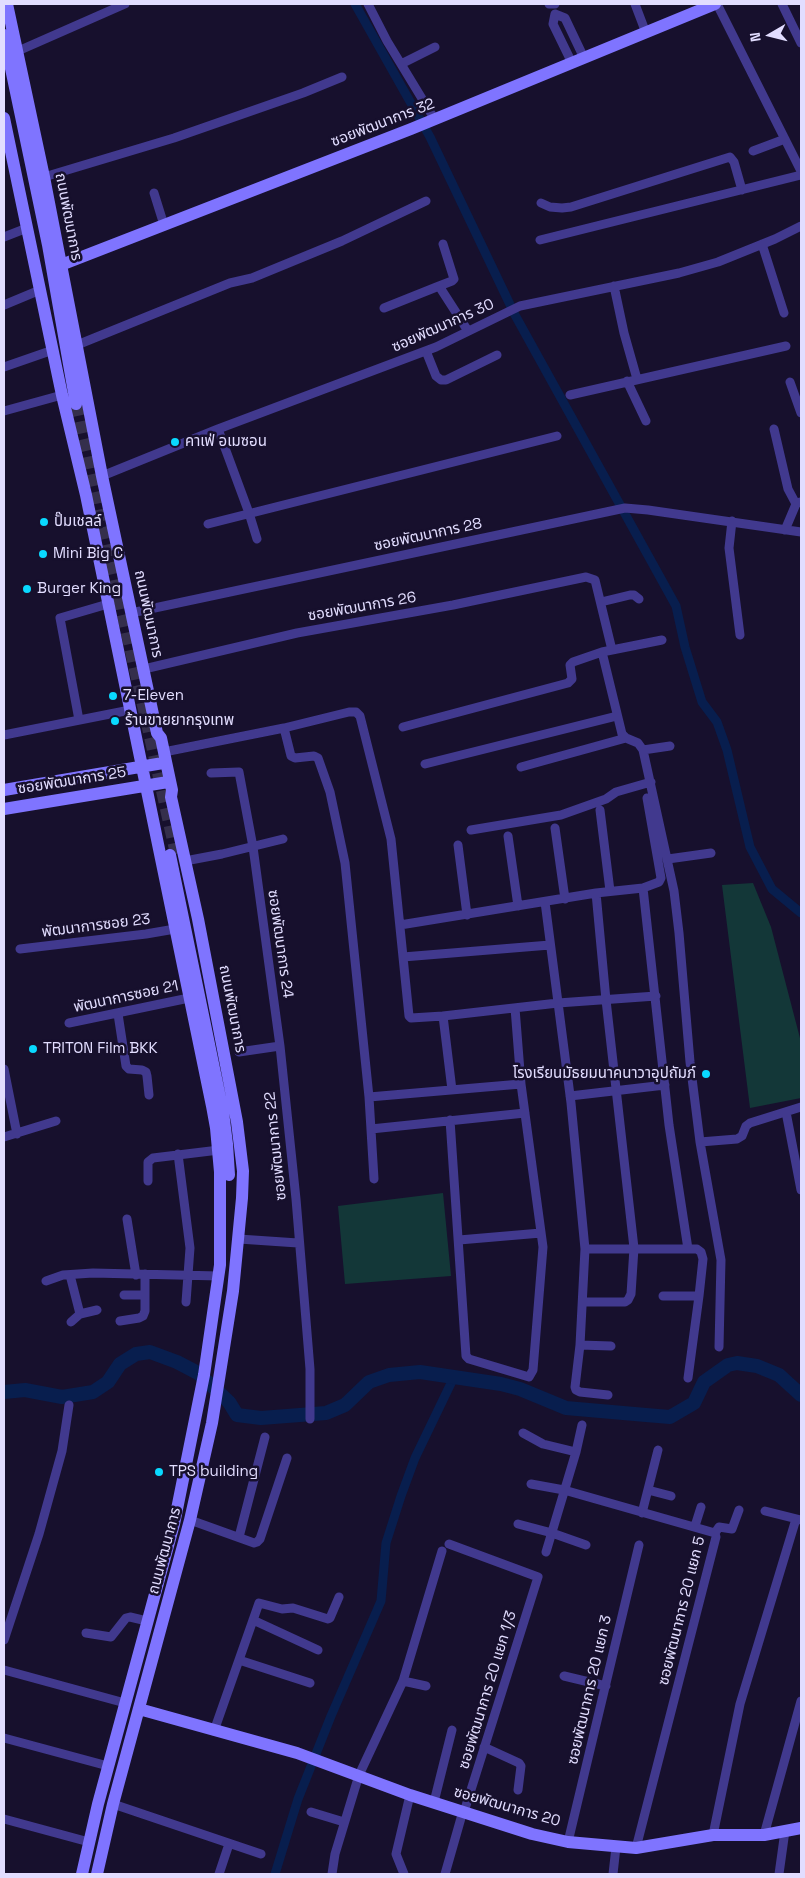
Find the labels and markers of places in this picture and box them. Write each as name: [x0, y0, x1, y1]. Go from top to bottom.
place label: คาเฟ่ อเมซอน: [185, 433, 267, 451]
marker: คาเฟ่ อเมซอน: [169, 436, 181, 448]
place label: ปั๊มเชลล์: [54, 513, 102, 531]
marker: ปั๊มเชลล์: [38, 516, 50, 528]
place label: Mini Big C: [53, 545, 123, 563]
marker: Mini Big C: [37, 548, 49, 560]
place label: Burger King: [37, 580, 121, 598]
marker: Burger King: [21, 583, 33, 595]
place label: 7-Eleven: [123, 687, 184, 705]
marker: 7-Eleven: [107, 690, 119, 702]
place label: ร้านขายยากรุงเทพ: [125, 712, 234, 730]
marker: ร้านขายยากรุงเทพ: [109, 715, 121, 727]
place label: TRITON Film BKK: [43, 1040, 158, 1058]
marker: TRITON Film BKK: [27, 1043, 39, 1055]
place label: โรงเรียนมัธยมนาคนาวาอุปถัมภ์: [513, 1065, 696, 1083]
marker: โรงเรียนมัธยมนาคนาวาอุปถัมภ์: [700, 1068, 712, 1080]
place label: TPS building: [169, 1463, 258, 1481]
marker: TPS building: [153, 1466, 165, 1478]

